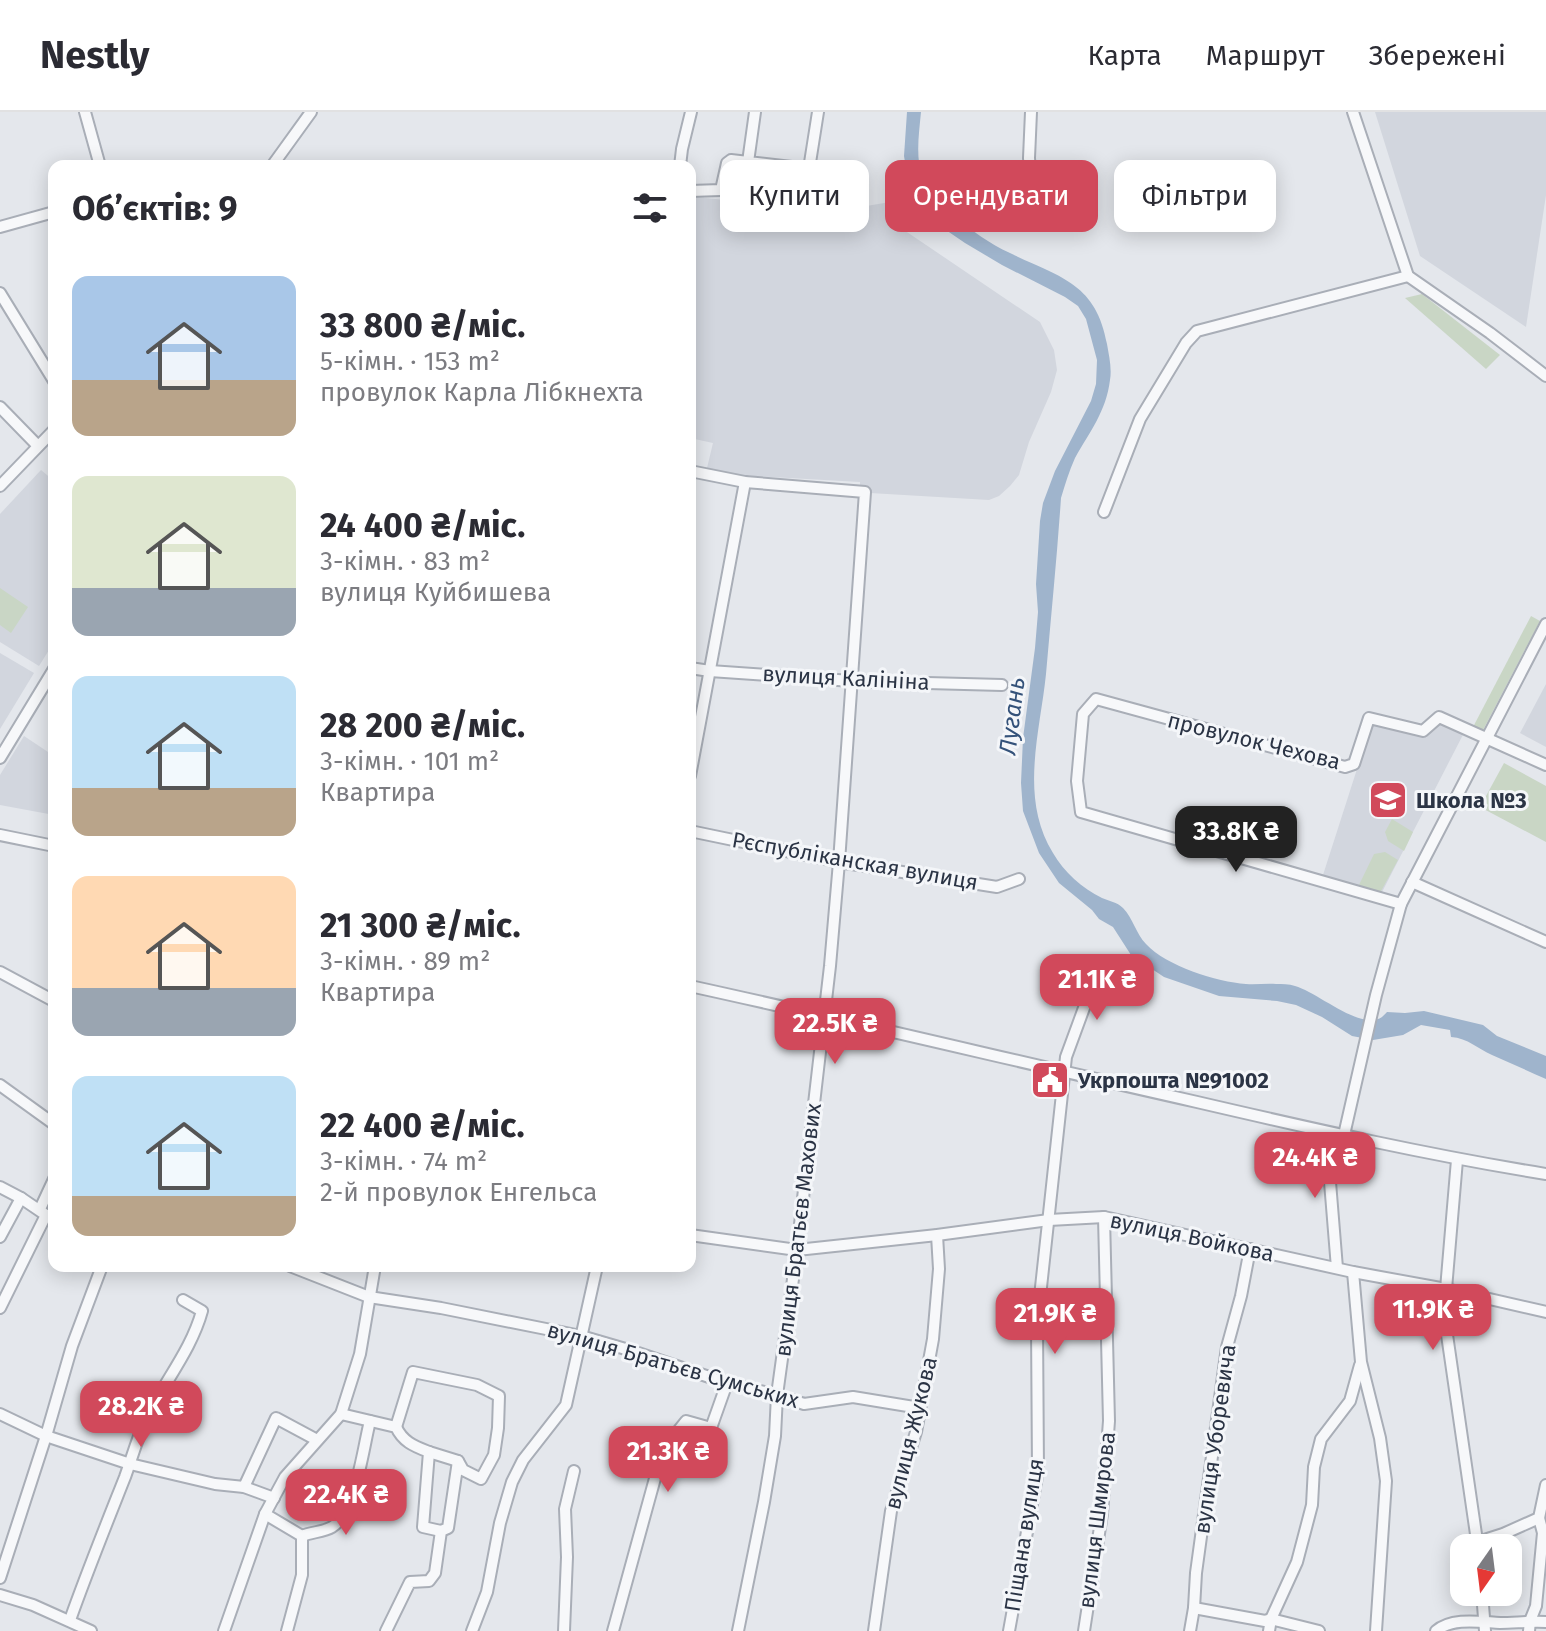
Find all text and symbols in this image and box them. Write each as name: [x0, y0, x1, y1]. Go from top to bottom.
text: Nestly: [40, 32, 149, 78]
text: Карта: [1088, 39, 1162, 72]
text: Маршрут: [1206, 39, 1325, 72]
text: Збережені: [1369, 39, 1506, 72]
chip: Купити: [720, 160, 869, 232]
chip: Орендувати: [885, 160, 1098, 232]
chip: Фільтри: [1114, 160, 1276, 232]
icon: filters: [628, 186, 672, 230]
text: Об’єктів: 9: [72, 188, 238, 229]
text: 33 800 ₴/міс.: [320, 305, 525, 346]
icon: home: [136, 308, 232, 404]
text: 5-кімн. · 153 m²: [320, 346, 500, 377]
text: провулок Карла Лібкнехта: [320, 377, 644, 408]
text: 24 400 ₴/міс.: [320, 505, 525, 546]
icon: home: [136, 508, 232, 604]
text: 3-кімн. · 83 m²: [320, 546, 490, 577]
text: вулиця Куйбишева: [320, 577, 551, 608]
street label: вулиця Калініна: [762, 660, 930, 696]
water label: Лугань: [993, 676, 1031, 757]
text: 28 200 ₴/міс.: [320, 705, 525, 746]
street label: провулок Чехова: [1165, 706, 1343, 776]
icon: home: [136, 708, 232, 804]
text: 3-кімн. · 101 m²: [320, 746, 499, 777]
text: Квартира: [320, 777, 435, 808]
school or university icon: Школа №3: [1367, 779, 1409, 821]
place label: Школа №3: [1416, 787, 1527, 814]
pin: 33.8K ₴: [1162, 806, 1310, 874]
text: 33.8K ₴: [1193, 816, 1279, 847]
street label: Рєспубліканская вулиця: [730, 826, 980, 896]
text: 21 300 ₴/міс.: [320, 905, 521, 946]
icon: home: [136, 908, 232, 1004]
text: 3-кімн. · 89 m²: [320, 946, 490, 977]
pin: 21.1K ₴: [1023, 954, 1171, 1022]
text: 21.1K ₴: [1058, 964, 1136, 995]
text: Квартира: [320, 977, 435, 1008]
pin: 22.5K ₴: [761, 998, 909, 1066]
text: 22.5K ₴: [793, 1008, 877, 1039]
public building icon: Укрпошта №91002: [1029, 1059, 1071, 1101]
place label: Укрпошта №91002: [1077, 1067, 1269, 1094]
street label: вулиця Братьєв Махових: [769, 1101, 827, 1358]
text: 22 400 ₴/міс.: [320, 1105, 525, 1146]
icon: home: [136, 1108, 232, 1204]
pin: 24.4K ₴: [1241, 1132, 1389, 1200]
text: 24.4K ₴: [1272, 1142, 1358, 1173]
text: 3-кімн. · 74 m²: [320, 1146, 487, 1177]
text: 2-й провулок Енгельса: [320, 1177, 597, 1208]
street label: вулиця Войкова: [1108, 1206, 1276, 1268]
pin: 11.9K ₴: [1359, 1284, 1507, 1352]
pin: 21.9K ₴: [981, 1288, 1129, 1356]
text: 11.9K ₴: [1392, 1294, 1474, 1325]
text: 21.9K ₴: [1014, 1298, 1096, 1329]
street label: вулиця Братьєв Сумських: [544, 1316, 802, 1414]
street label: вулиця Уборевича: [1188, 1342, 1242, 1536]
street label: вулиця Жукова: [879, 1354, 943, 1512]
pin: 28.2K ₴: [67, 1381, 215, 1449]
text: 28.2K ₴: [98, 1391, 184, 1422]
pin: 21.3K ₴: [594, 1426, 742, 1494]
street label: вулиця Шмирова: [1073, 1430, 1121, 1610]
text: 21.3K ₴: [627, 1436, 709, 1467]
street label: Піщана вулиця: [999, 1456, 1049, 1614]
pin: 22.4K ₴: [272, 1469, 420, 1537]
text: 22.4K ₴: [304, 1479, 388, 1510]
north arrow: [1450, 1534, 1522, 1606]
map controls: [1450, 1534, 1522, 1606]

